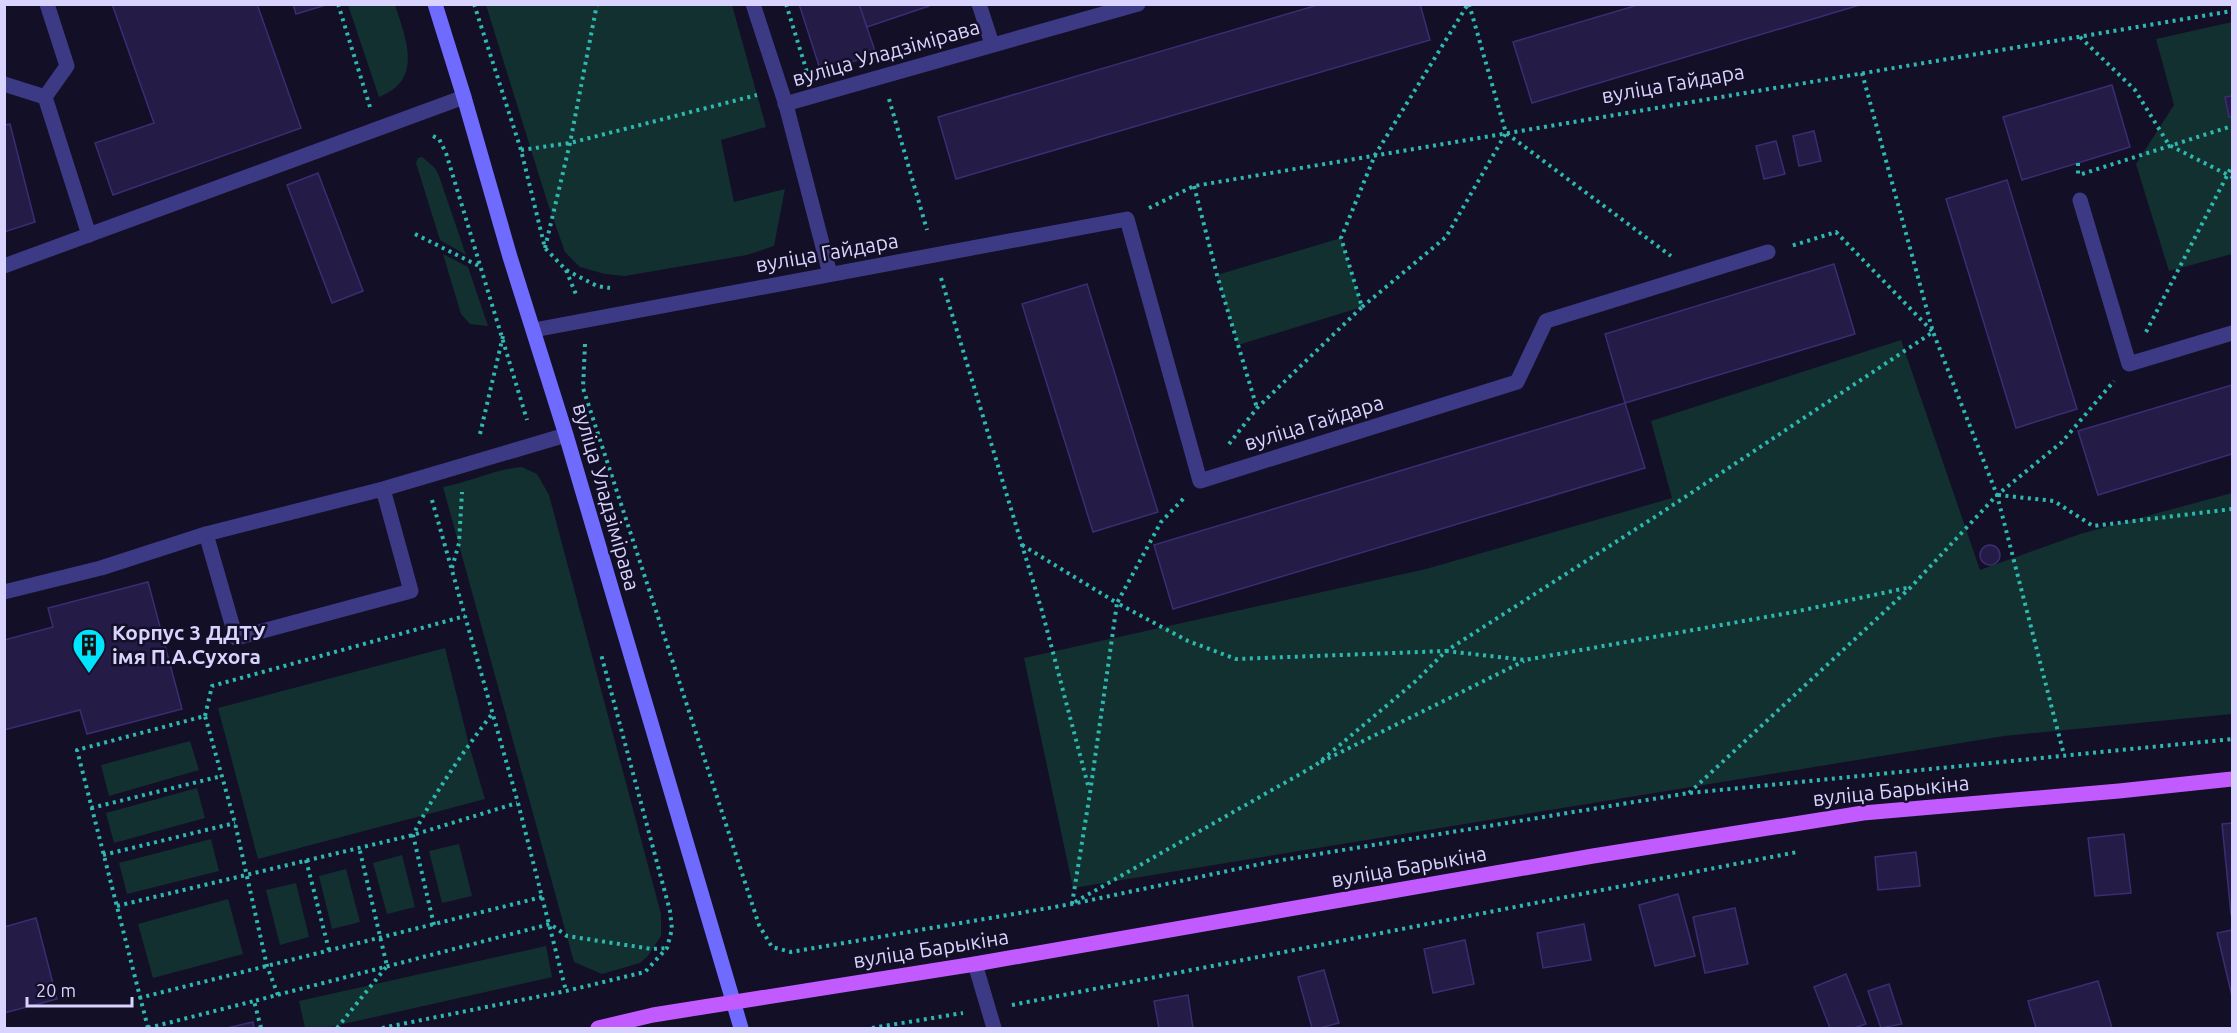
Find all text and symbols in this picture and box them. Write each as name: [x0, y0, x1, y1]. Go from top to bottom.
street label: вуліца Уладзімірава: [789, 14, 982, 90]
street label: вуліца Гайдара: [1600, 59, 1746, 107]
street label: вуліца Гайдара: [754, 228, 900, 276]
street label: вуліца Гайдара: [1241, 389, 1386, 455]
street label: вуліца Уладзімірава: [569, 400, 645, 593]
place label: Корпус 3 ДДТУ імя П.А.Сухога: [112, 620, 266, 668]
building icon: Корпус 3 ДДТУ імя П.А.Сухога: [71, 627, 107, 674]
street label: вуліца Барыкіна: [1811, 770, 1970, 810]
street label: вуліца Барыкіна: [1329, 841, 1488, 891]
street label: вуліца Барыкіна: [851, 924, 1010, 972]
scale bar: [27, 970, 132, 1008]
text: 20 m: [36, 980, 76, 1000]

